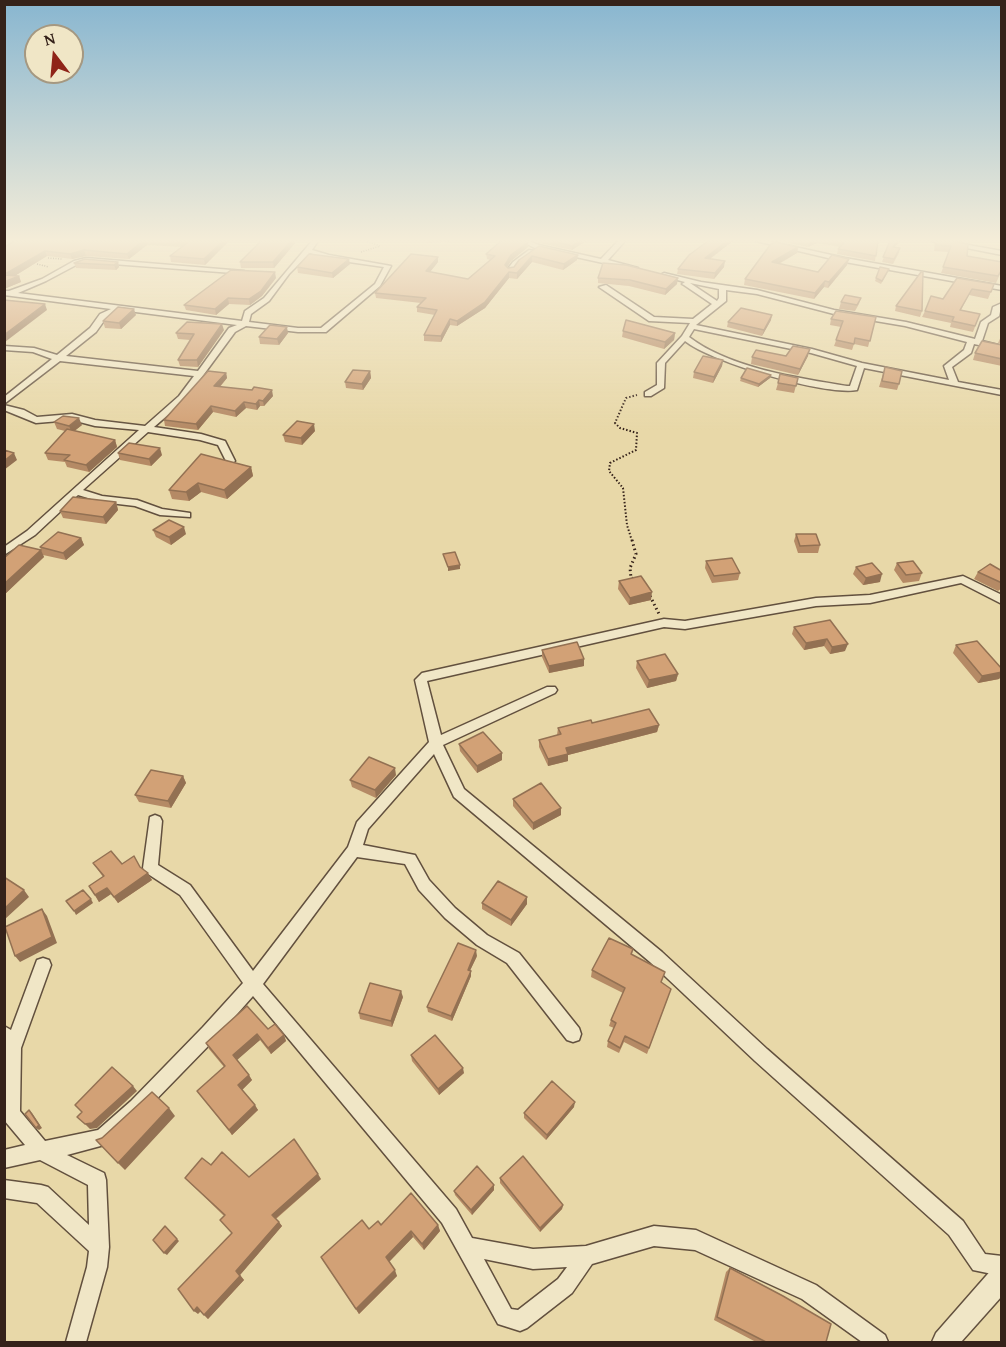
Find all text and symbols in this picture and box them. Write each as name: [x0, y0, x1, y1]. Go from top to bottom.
north arrow: [24, 24, 84, 84]
text: N: [41, 26, 58, 52]

